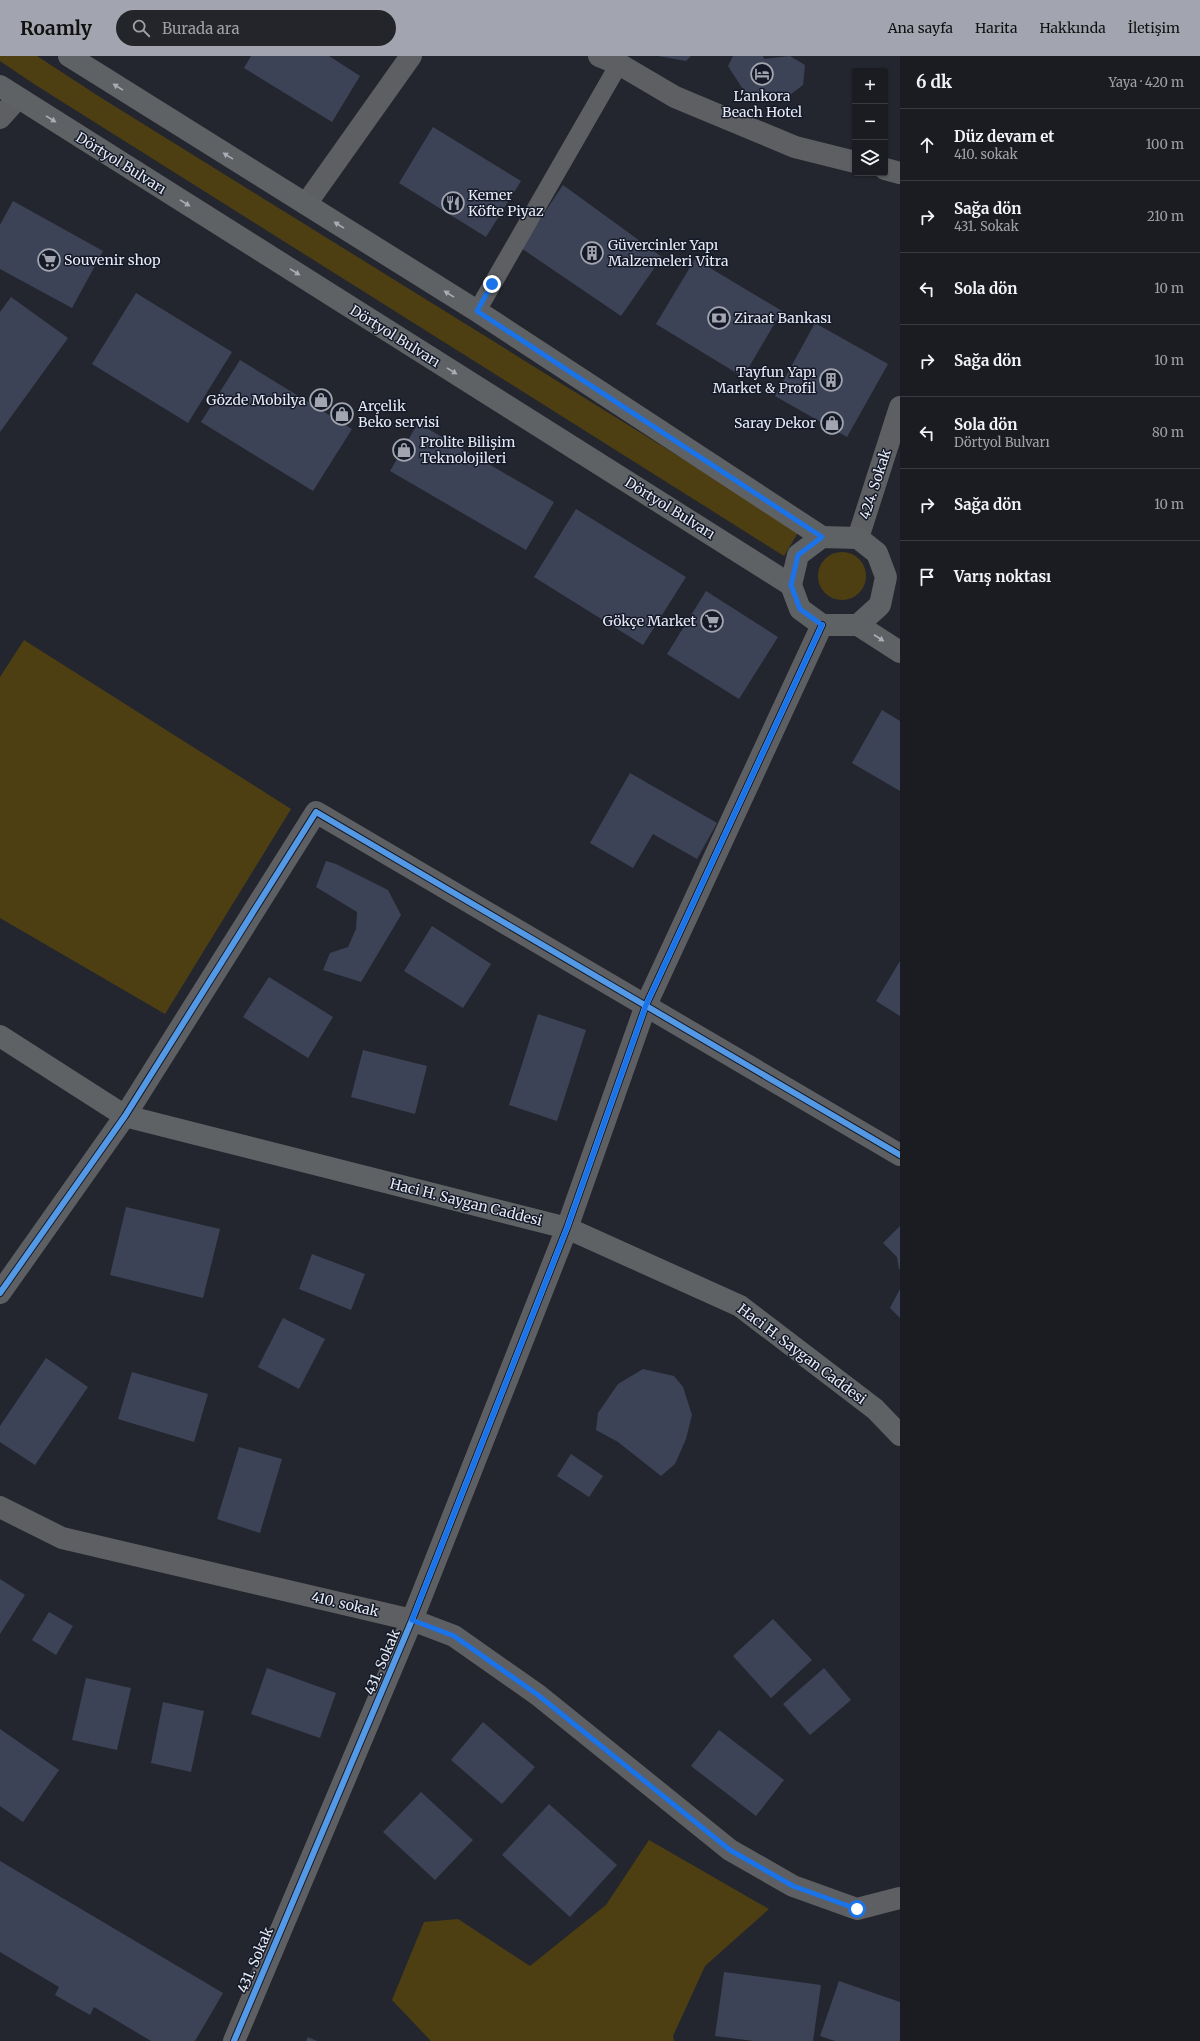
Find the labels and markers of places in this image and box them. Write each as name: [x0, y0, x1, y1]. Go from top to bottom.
hotel icon: L'ankora Beach Hotel: [749, 61, 775, 87]
place label: L'ankora Beach Hotel: [722, 87, 803, 121]
place label: Kemer Köfte Piyaz: [468, 186, 544, 220]
restaurant icon: Kemer Köfte Piyaz: [440, 190, 466, 216]
place label: Güvercinler Yapı Malzemeleri Vitra: [608, 236, 729, 270]
building icon: Güvercinler Yapı Malzemeleri Vitra: [579, 240, 605, 266]
supermarket icon: Souvenir shop: [36, 247, 62, 273]
place label: Souvenir shop: [64, 251, 161, 269]
bank icon: Ziraat Bankası: [706, 305, 732, 331]
place label: Ziraat Bankası: [734, 309, 832, 327]
place label: Tayfun Yapı Market & Profil: [713, 363, 817, 397]
building icon: Tayfun Yapı Market & Profil: [818, 367, 844, 393]
shop icon: Gözde Mobilya: [308, 387, 334, 413]
place label: Gözde Mobilya: [206, 391, 306, 409]
place label: Arçelik Beko servisi: [357, 397, 440, 431]
shop icon: Arçelik Beko servisi: [329, 401, 355, 427]
shop icon: Saray Dekor: [819, 410, 845, 436]
place label: Saray Dekor: [734, 414, 816, 432]
place label: Prolite Bilişim Teknolojileri: [420, 433, 516, 467]
shop icon: Prolite Bilişim Teknolojileri: [391, 437, 417, 463]
supermarket icon: Gökçe Market: [699, 608, 725, 634]
place label: Gökçe Market: [603, 612, 697, 630]

